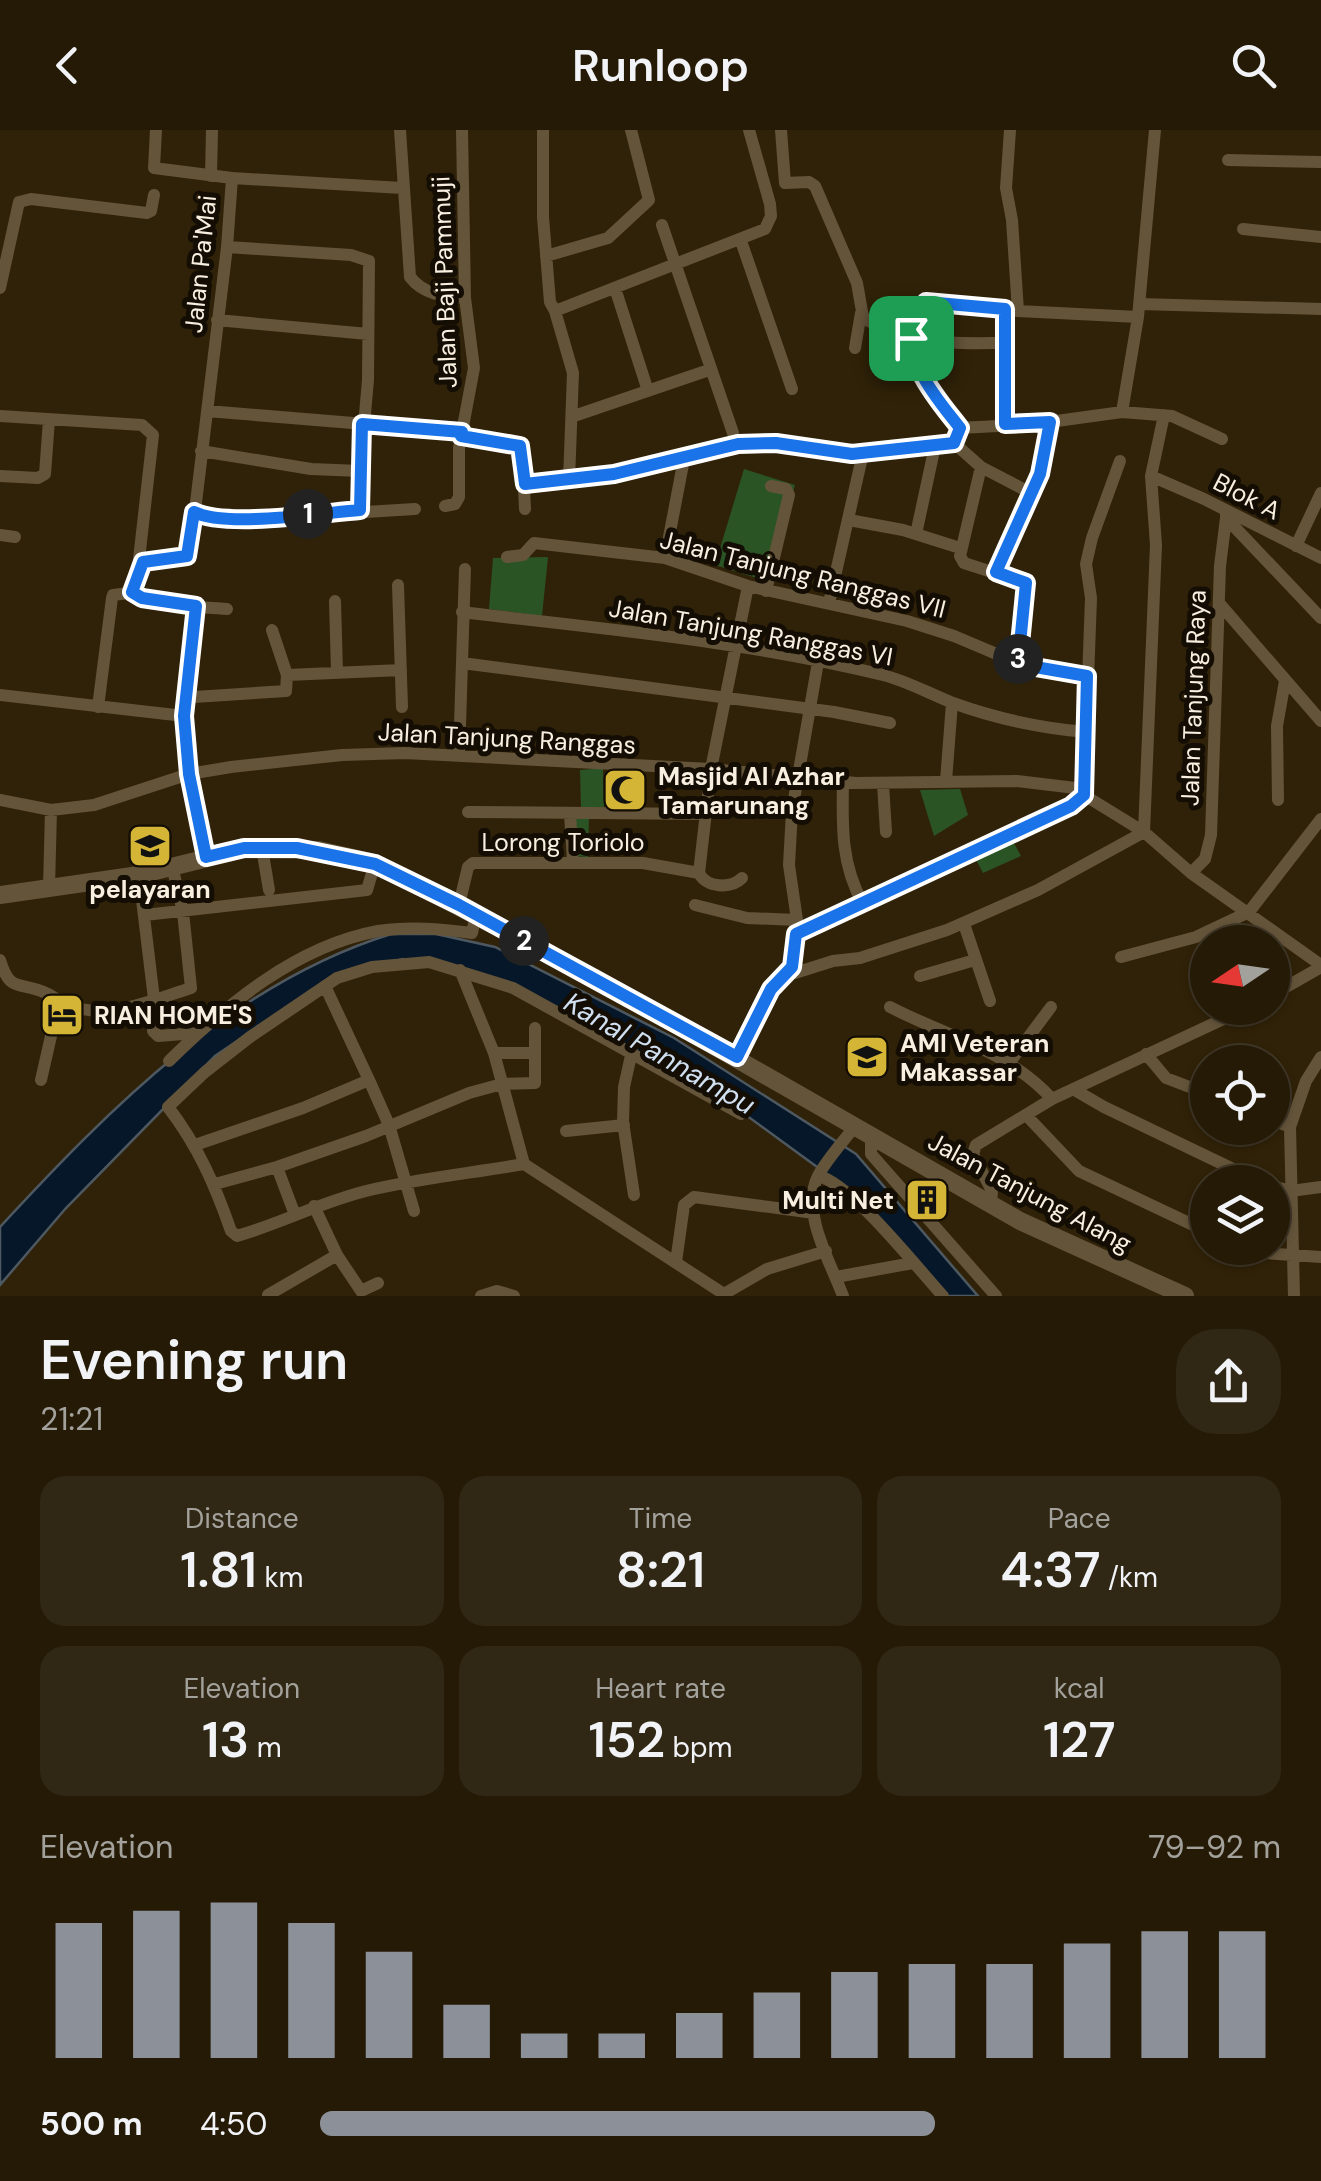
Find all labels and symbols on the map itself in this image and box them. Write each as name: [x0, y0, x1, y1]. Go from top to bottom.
street label: Jalan Baji Pammuji: [424, 175, 465, 389]
street label: Jalan Pa'Mai: [177, 193, 224, 335]
pin: [869, 296, 954, 381]
street label: Blok A: [1208, 466, 1286, 527]
pin: 1: [283, 489, 333, 539]
street label: Jalan Tanjung Ranggas VII: [657, 523, 949, 626]
street label: Jalan Tanjung Raya: [1173, 589, 1214, 807]
street label: Jalan Tanjung Ranggas VI: [606, 591, 895, 674]
pin: 3: [993, 634, 1043, 684]
street label: Jalan Tanjung Ranggas: [377, 715, 637, 762]
place label: Masjid Al Azhar Tamarunang: [658, 760, 845, 822]
mosque icon: Masjid Al Azhar Tamarunang: [602, 767, 648, 813]
school or university icon: pelayaran: [127, 823, 173, 869]
street label: Lorong Toriolo: [481, 826, 645, 859]
place label: pelayaran: [89, 873, 211, 906]
pin: 2: [499, 916, 549, 966]
north arrow: [1190, 925, 1290, 1025]
water label: Kanal Pannampu: [558, 984, 762, 1123]
hotel icon: RIAN HOME'S: [39, 992, 85, 1038]
place label: RIAN HOME'S: [94, 999, 253, 1032]
place label: AMI Veteran Makassar: [900, 1027, 1049, 1089]
school or university icon: AMI Veteran Makassar: [844, 1034, 890, 1080]
street label: Jalan Tanjung Alang: [922, 1125, 1137, 1260]
building icon: Multi Net: [904, 1177, 950, 1223]
place label: Multi Net: [782, 1184, 894, 1217]

